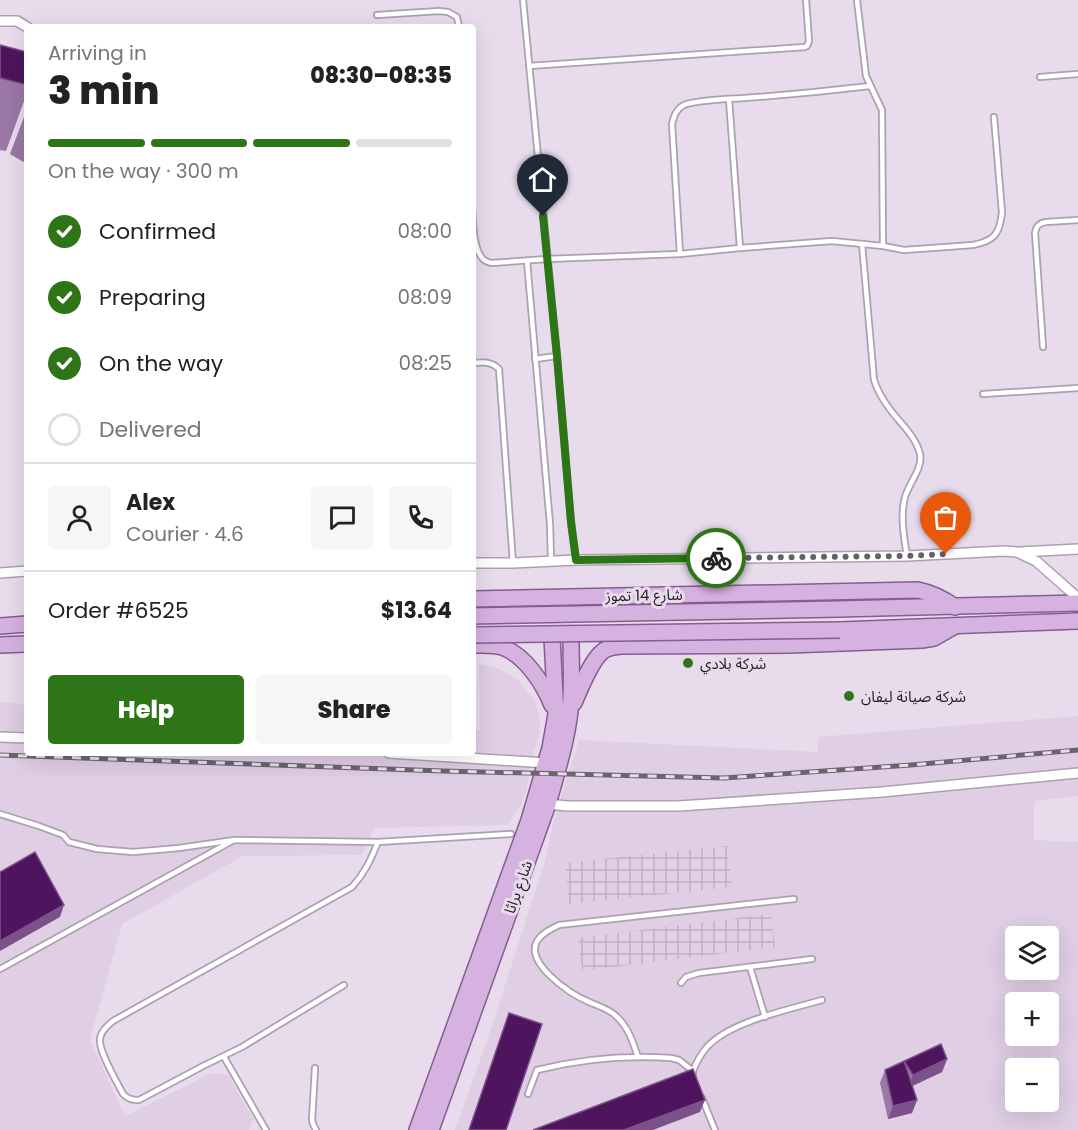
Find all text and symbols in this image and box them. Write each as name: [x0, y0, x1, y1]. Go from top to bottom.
text: Arriving in: [48, 39, 147, 67]
text: 08:30–08:35: [310, 60, 452, 91]
text: 3 min: [48, 63, 160, 118]
pin: [517, 154, 568, 216]
text: On the way · 300 m: [48, 157, 239, 185]
icon: home: [526, 163, 559, 196]
icon: check: [48, 215, 81, 248]
text: Confirmed: [99, 216, 216, 247]
text: 08:00: [397, 217, 452, 245]
icon: check: [48, 281, 81, 314]
text: Preparing: [99, 282, 206, 313]
text: 08:09: [397, 283, 452, 311]
icon: check: [48, 347, 81, 380]
text: On the way: [99, 348, 223, 379]
text: 08:25: [399, 349, 452, 377]
text: Delivered: [99, 414, 202, 445]
button: person: [48, 486, 111, 549]
button: chat: [311, 486, 374, 549]
button: phone: [389, 486, 452, 549]
text: Alex: [126, 487, 175, 518]
pin: [920, 492, 971, 554]
icon: bag: [929, 501, 962, 534]
text: Courier · 4.6: [126, 520, 244, 548]
courier: [686, 528, 746, 588]
icon: bike: [700, 542, 733, 575]
street label: شارع 14 تموز: [604, 584, 683, 608]
text: Order #6525: [48, 595, 189, 626]
text: $13.64: [381, 595, 452, 626]
place label: شركة بلادي: [700, 653, 766, 675]
marker: شركة بلادي: [681, 656, 695, 670]
button: Help: [48, 675, 244, 744]
button: Share: [256, 675, 452, 744]
place label: شركة صيانة ليفان: [861, 686, 966, 707]
marker: شركة صيانة ليفان: [842, 689, 856, 703]
street label: شارع براثا: [499, 857, 539, 917]
map controls: [1005, 926, 1059, 1112]
button: layers: [1005, 926, 1059, 980]
button: +: [1005, 992, 1059, 1046]
button: −: [1005, 1058, 1059, 1112]

